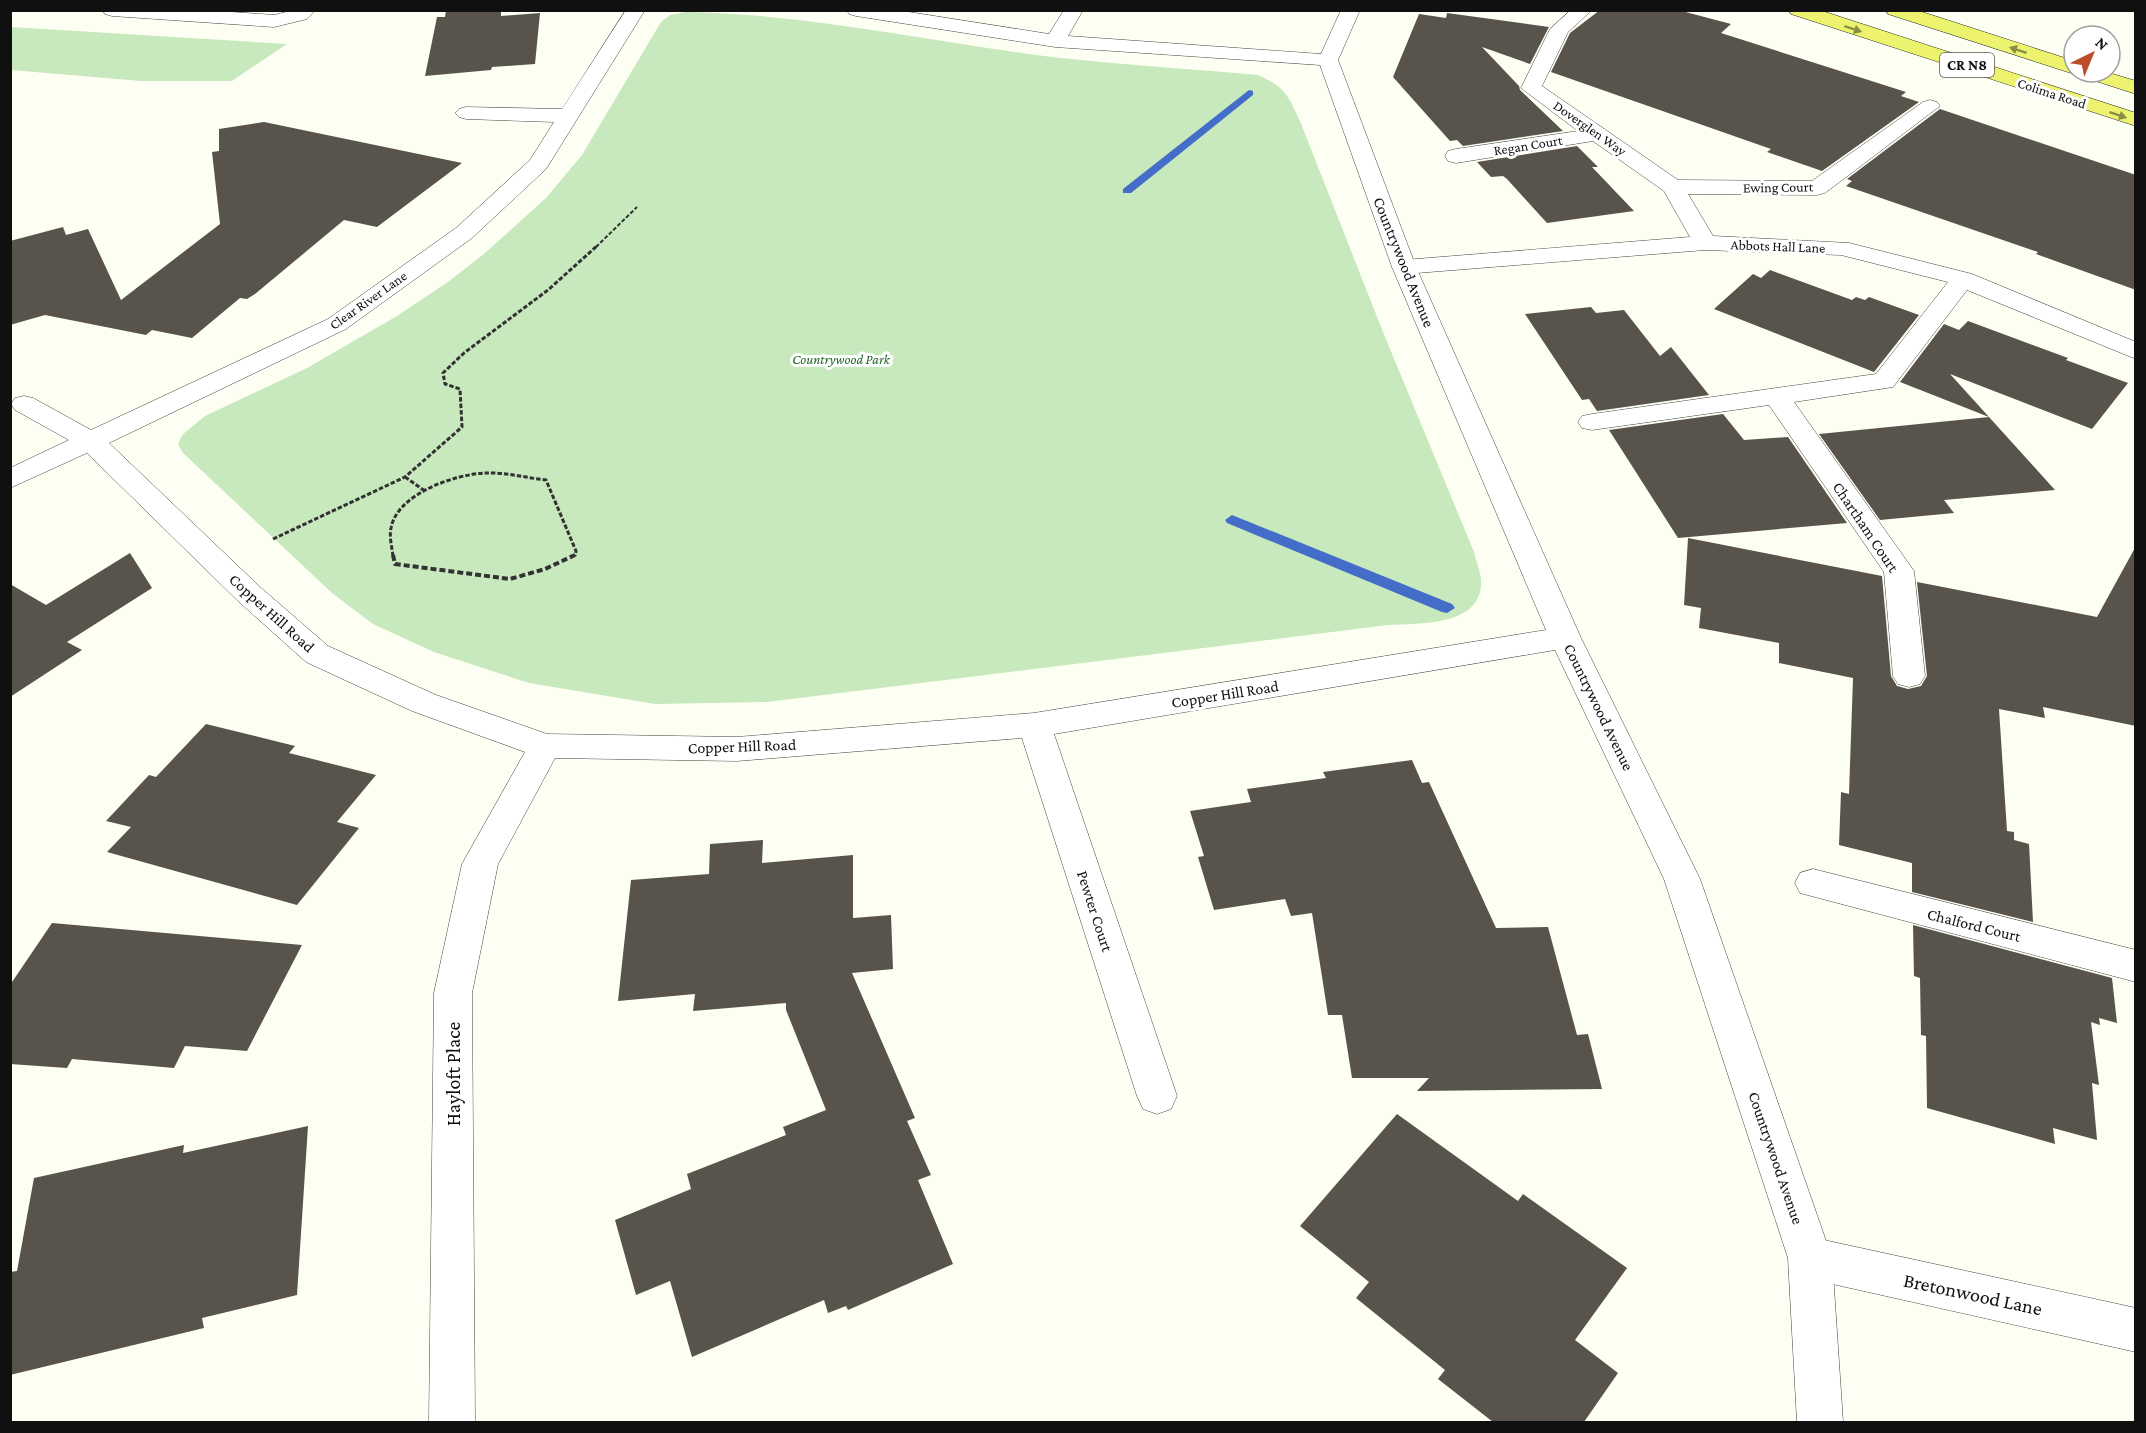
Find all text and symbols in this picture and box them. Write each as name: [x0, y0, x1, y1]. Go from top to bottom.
one-way arrow: [1844, 24, 1862, 34]
north arrow: [2062, 24, 2122, 84]
text: N: [2092, 33, 2112, 53]
one-way arrow: [2009, 45, 2027, 55]
road number: CR N8: [1940, 53, 1994, 77]
street label: Colima Road: [2016, 74, 2089, 112]
street label: Doverglen Way: [1550, 97, 1630, 159]
one-way arrow: [2110, 111, 2128, 120]
street label: Regan Court: [1493, 132, 1564, 158]
street label: Ewing Court: [1743, 178, 1814, 196]
street label: Countrywood Avenue: [1369, 194, 1438, 330]
street label: Abbots Hall Lane: [1730, 236, 1826, 256]
street label: Clear River Lane: [326, 267, 410, 333]
park label: Countrywood Park: [792, 351, 891, 367]
street label: Chartham Court: [1830, 479, 1903, 576]
street label: Copper Hill Road: [225, 570, 318, 657]
street label: Countrywood Avenue: [1560, 641, 1637, 774]
street label: Copper Hill Road: [1170, 677, 1281, 712]
street label: Copper Hill Road: [688, 736, 797, 757]
street label: Pewter Court: [1074, 868, 1116, 954]
street label: Chalford Court: [1925, 905, 2023, 945]
street label: Hayloft Place: [442, 1022, 465, 1126]
street label: Countrywood Avenue: [1744, 1090, 1807, 1227]
street label: Bretonwood Lane: [1902, 1269, 2044, 1319]

